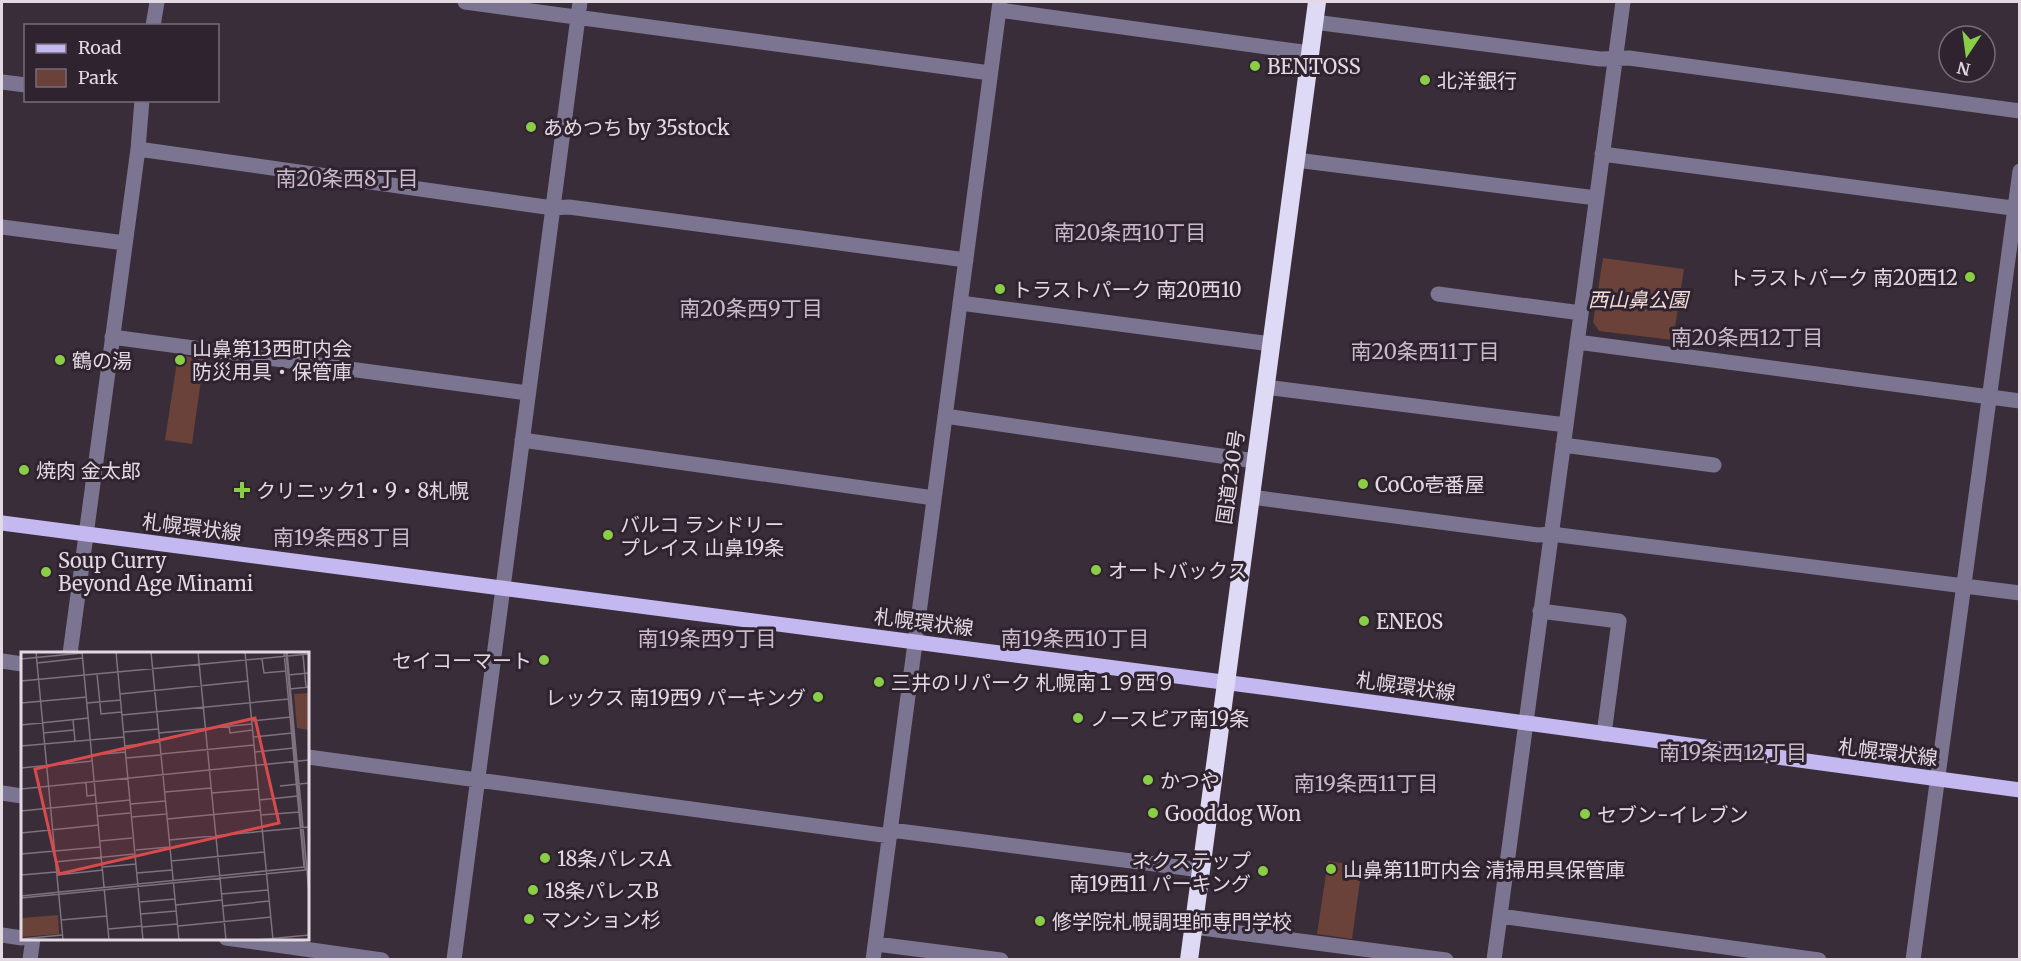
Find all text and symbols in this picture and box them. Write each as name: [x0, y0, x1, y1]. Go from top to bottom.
legend: [24, 24, 219, 102]
north arrow: [1937, 24, 1997, 84]
text: Road: [78, 36, 122, 59]
place label: BENTOSS: [1267, 54, 1361, 79]
text: N: [1955, 57, 1972, 80]
marker: BENTOSS: [1248, 59, 1262, 73]
text: Park: [78, 66, 119, 89]
place label: 北洋銀行: [1437, 68, 1517, 93]
marker: 北洋銀行: [1418, 73, 1432, 87]
place label: あめつち by 35stock: [543, 115, 730, 140]
marker: あめつち by 35stock: [524, 120, 538, 134]
district label: 南20条西8丁目: [275, 165, 419, 192]
district label: 南20条西10丁目: [1054, 219, 1206, 246]
place label: トラストパーク 南20西12: [1729, 265, 1958, 290]
marker: トラストパーク 南20西12: [1963, 270, 1977, 284]
place label: トラストパーク 南20西10: [1012, 277, 1242, 302]
marker: トラストパーク 南20西10: [993, 282, 1007, 296]
park label: 西山鼻公園: [1588, 287, 1691, 312]
district label: 南20条西9丁目: [679, 295, 823, 322]
district label: 南20条西12丁目: [1671, 324, 1823, 351]
place label: 山鼻第13西町内会 防災用具・保管庫: [192, 336, 352, 384]
district label: 南20条西11丁目: [1351, 338, 1499, 365]
place label: 鶴の湯: [72, 348, 132, 373]
marker: 鶴の湯: [53, 353, 67, 367]
marker: 山鼻第13西町内会 防災用具・保管庫: [173, 353, 187, 367]
street label: 国道230号: [1211, 428, 1249, 526]
place label: 焼肉 金太郎: [36, 458, 141, 483]
marker: 焼肉 金太郎: [17, 463, 31, 477]
place label: CoCo壱番屋: [1375, 472, 1485, 497]
marker: CoCo壱番屋: [1356, 477, 1370, 491]
place label: クリニック1・9・8札幌: [256, 478, 469, 503]
marker: クリニック1・9・8札幌: [233, 481, 251, 499]
street label: 札幌環状線: [141, 508, 243, 546]
place label: バルコ ランドリー プレイス 山鼻19条: [620, 512, 784, 560]
district label: 南19条西8丁目: [273, 524, 411, 551]
marker: バルコ ランドリー プレイス 山鼻19条: [601, 528, 615, 542]
place label: Soup Curry Beyond Age Minami: [58, 548, 253, 596]
place label: オートバックス: [1108, 558, 1247, 583]
marker: オートバックス: [1089, 563, 1103, 577]
marker: Soup Curry Beyond Age Minami: [39, 565, 53, 579]
street label: 札幌環状線: [873, 603, 975, 641]
place label: ENEOS: [1376, 609, 1443, 634]
marker: ENEOS: [1357, 614, 1371, 628]
district label: 南19条西9丁目: [638, 625, 776, 652]
district label: 南19条西10丁目: [1001, 625, 1149, 652]
place label: セイコーマート: [392, 648, 532, 673]
inset map: [21, 652, 309, 940]
marker: セイコーマート: [537, 653, 551, 667]
street label: 札幌環状線: [1355, 667, 1457, 705]
place label: 三井のリパーク 札幌南１９西９: [891, 670, 1176, 695]
marker: 三井のリパーク 札幌南１９西９: [872, 675, 886, 689]
place label: レックス 南19西9 パーキング: [545, 685, 806, 710]
marker: レックス 南19西9 パーキング: [811, 690, 825, 704]
place label: ノースピア南19条: [1090, 706, 1249, 731]
marker: ノースピア南19条: [1071, 711, 1085, 725]
street label: 札幌環状線: [1837, 733, 1939, 771]
district label: 南19条西12丁目: [1659, 739, 1807, 766]
place label: かつや: [1160, 768, 1220, 793]
district label: 南19条西11丁目: [1294, 770, 1438, 797]
marker: かつや: [1141, 773, 1155, 787]
place label: Gooddog Won: [1165, 801, 1301, 826]
place label: セブン-イレブン: [1597, 802, 1749, 827]
marker: Gooddog Won: [1146, 806, 1160, 820]
marker: セブン-イレブン: [1578, 807, 1592, 821]
place label: 18条パレスA: [557, 846, 672, 871]
place label: ネクステップ 南19西11 パーキング: [1069, 848, 1251, 896]
marker: 18条パレスA: [538, 851, 552, 865]
place label: 山鼻第11町内会 清掃用具保管庫: [1343, 857, 1625, 882]
marker: 山鼻第11町内会 清掃用具保管庫: [1324, 862, 1338, 876]
marker: ネクステップ 南19西11 パーキング: [1256, 864, 1270, 878]
place label: 18条パレスB: [545, 878, 659, 903]
marker: 18条パレスB: [526, 883, 540, 897]
place label: マンション杉: [541, 907, 661, 932]
place label: 修学院札幌調理師専門学校: [1052, 909, 1292, 934]
marker: マンション杉: [522, 912, 536, 926]
marker: 修学院札幌調理師専門学校: [1033, 914, 1047, 928]

